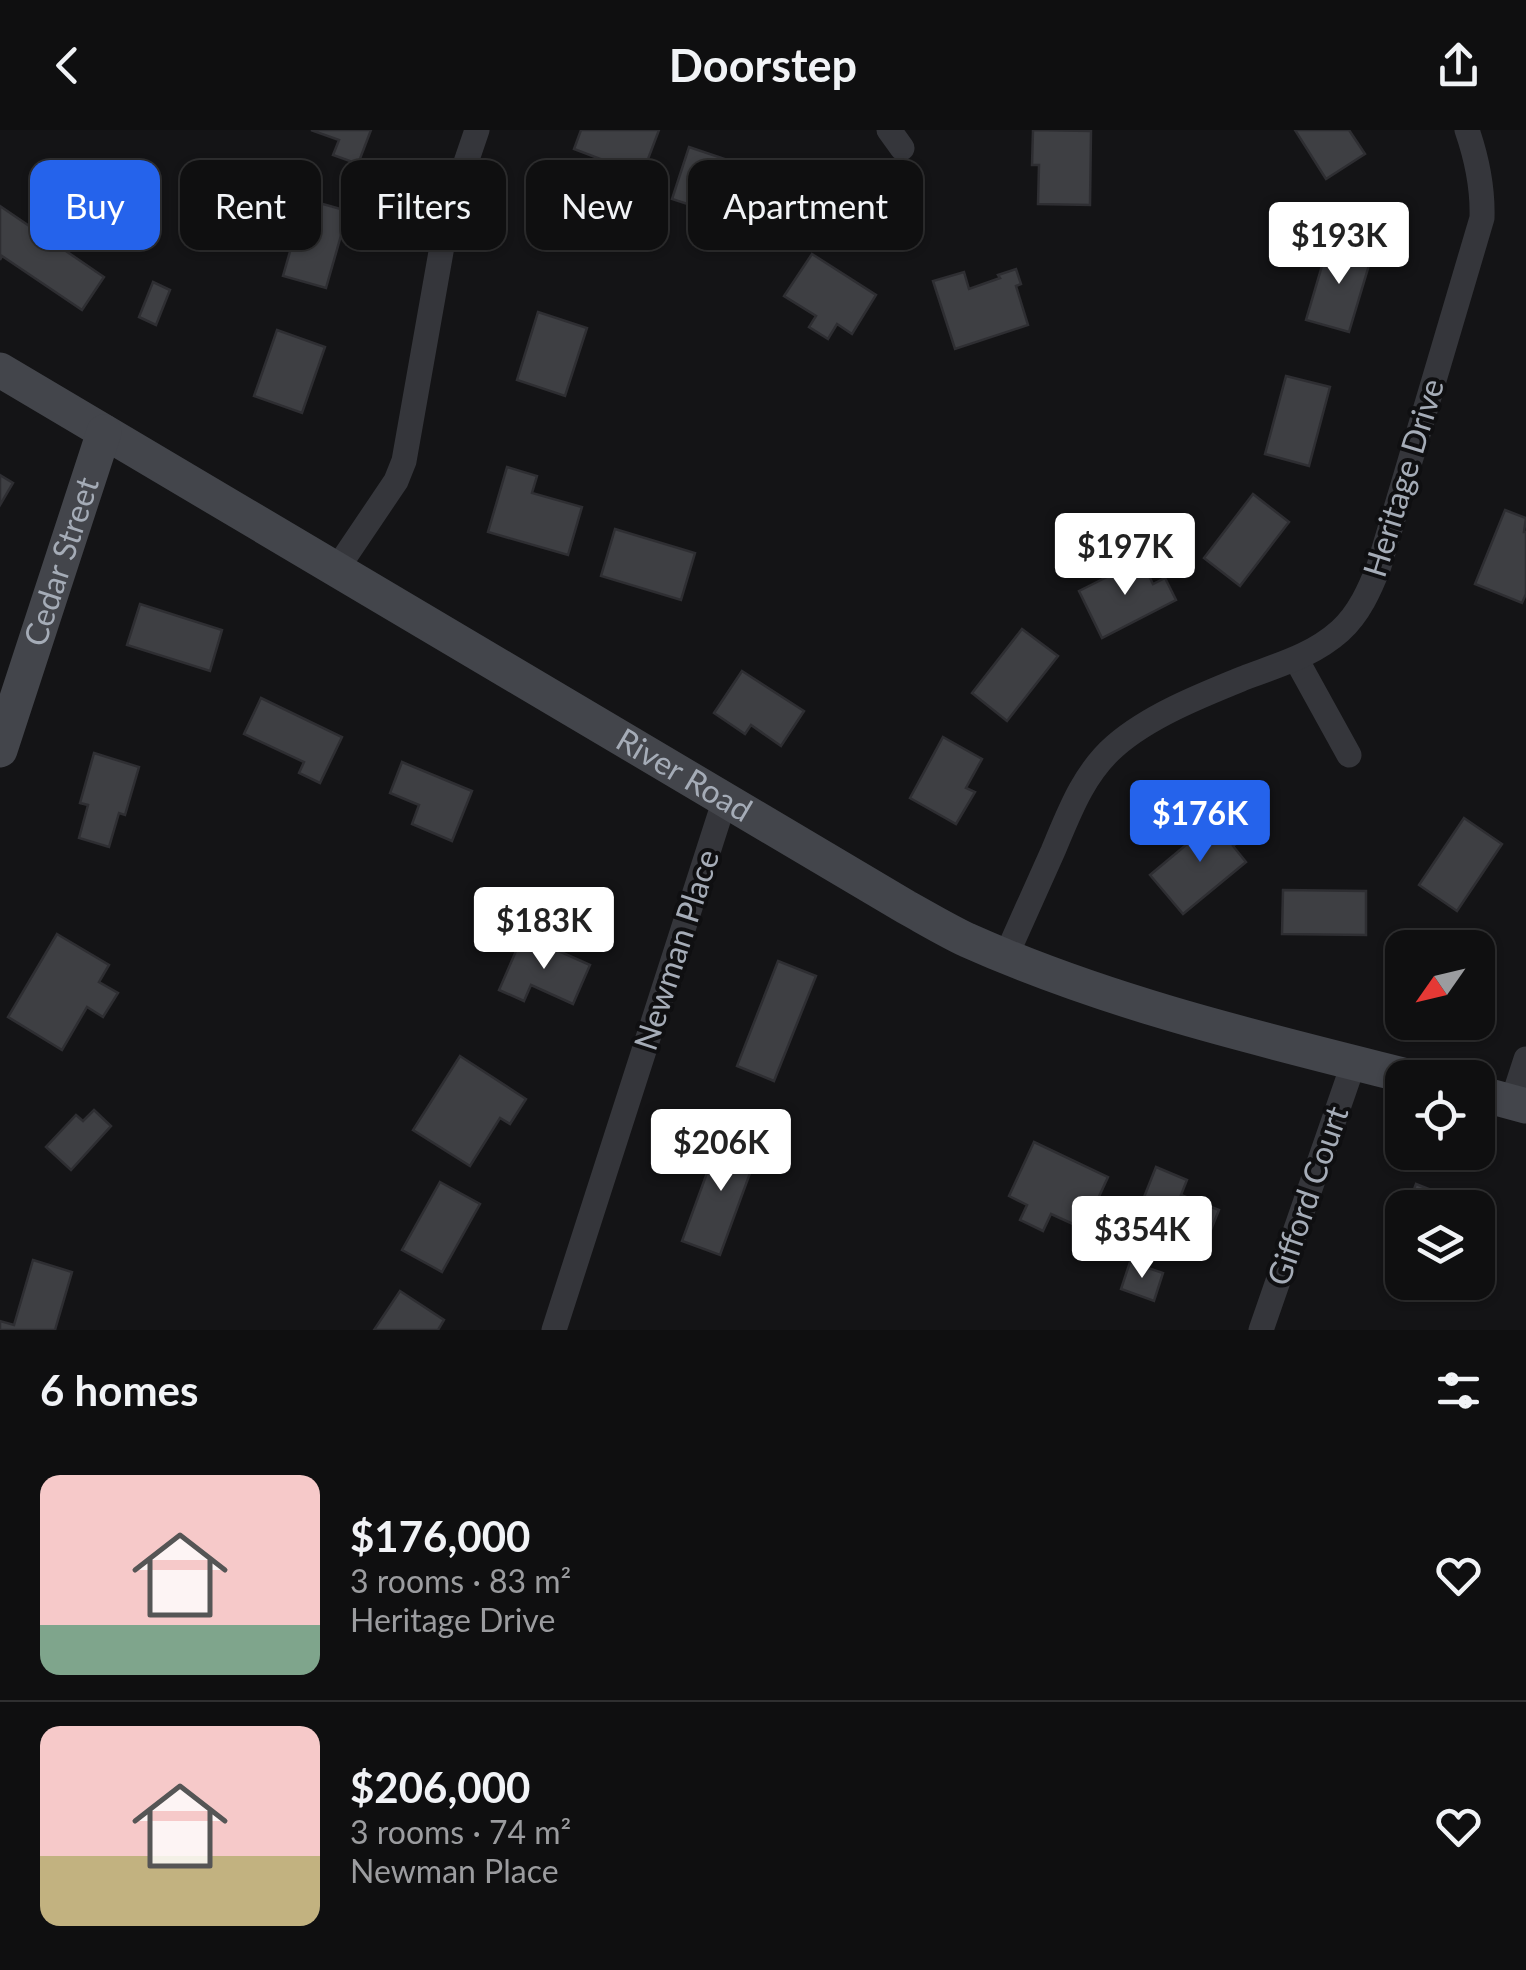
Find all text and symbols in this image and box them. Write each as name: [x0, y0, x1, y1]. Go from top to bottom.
icon: back: [40, 38, 95, 93]
text: Doorstep: [669, 38, 857, 92]
icon: share: [1431, 38, 1486, 93]
chip: Buy: [30, 160, 160, 250]
chip: Rent: [180, 160, 321, 250]
chip: Filters: [341, 160, 506, 250]
chip: New: [526, 160, 668, 250]
chip: Apartment: [688, 160, 923, 250]
pin: $193K: [1269, 202, 1409, 287]
text: $193K: [1291, 215, 1387, 254]
street label: Heritage Drive: [1354, 374, 1451, 581]
street label: Cedar Street: [14, 471, 106, 651]
pin: $197K: [1055, 513, 1195, 598]
text: $197K: [1077, 526, 1173, 565]
street label: River Road: [610, 719, 759, 829]
pin: $176K: [1130, 780, 1270, 865]
text: $176K: [1152, 793, 1248, 832]
street label: Newman Place: [625, 844, 726, 1055]
pin: $183K: [474, 887, 614, 972]
text: $183K: [496, 900, 592, 939]
north arrow: [1385, 930, 1495, 1040]
map controls: [1385, 930, 1495, 1300]
button: locate: [1385, 1060, 1495, 1170]
street label: Gifford Court: [1258, 1100, 1356, 1290]
pin: $206K: [651, 1109, 791, 1194]
text: $206K: [673, 1122, 769, 1161]
button: layers: [1385, 1190, 1495, 1300]
pin: $354K: [1072, 1196, 1212, 1281]
text: $354K: [1094, 1209, 1190, 1248]
icon: filters: [1431, 1363, 1486, 1418]
text: 6 homes: [40, 1365, 198, 1415]
text: $176,000: [350, 1511, 530, 1561]
icon: home: [120, 1515, 240, 1635]
icon: heart: [1431, 1548, 1486, 1603]
text: 3 rooms · 83 m²: [350, 1561, 571, 1600]
text: Heritage Drive: [350, 1600, 555, 1639]
text: $206,000: [350, 1762, 530, 1812]
icon: home: [120, 1766, 240, 1886]
icon: heart: [1431, 1799, 1486, 1854]
text: 3 rooms · 74 m²: [350, 1812, 571, 1851]
text: Newman Place: [350, 1851, 559, 1890]

